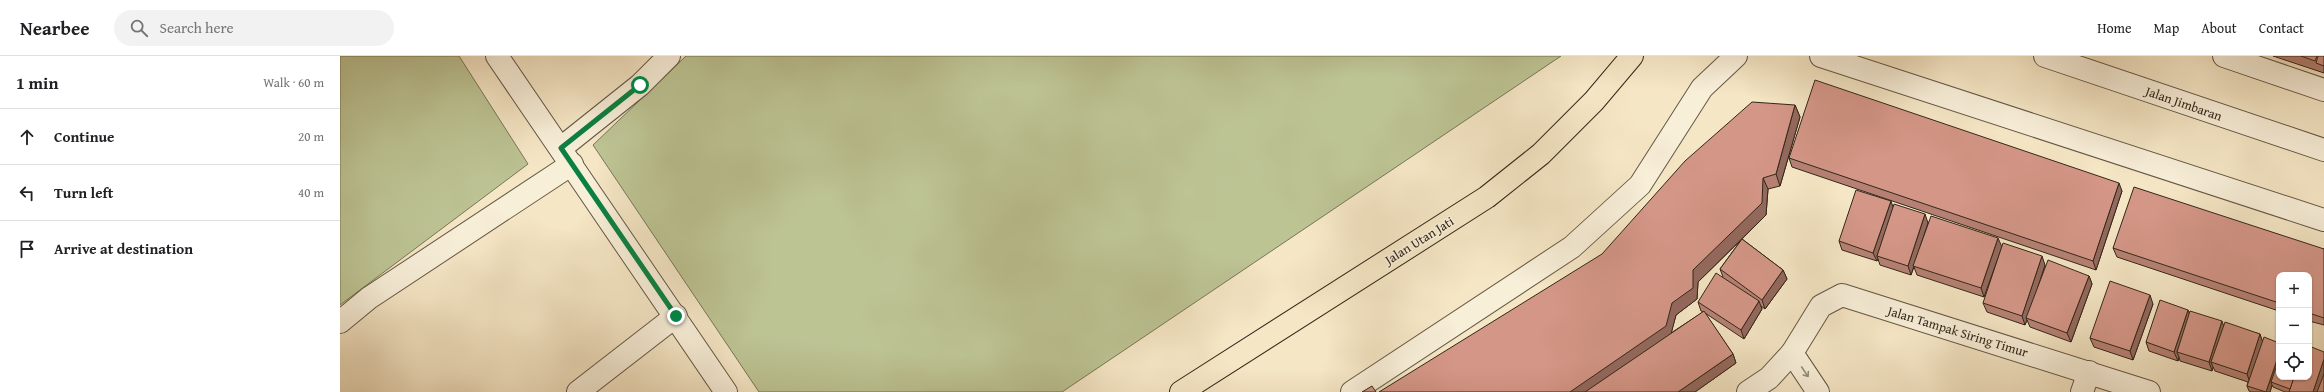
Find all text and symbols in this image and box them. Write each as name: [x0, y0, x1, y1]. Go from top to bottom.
search box: [114, 10, 394, 46]
text: Nearbee: [20, 14, 90, 42]
icon: search: [128, 17, 150, 39]
text: Search here: [160, 17, 234, 38]
text: Home: [2097, 18, 2132, 38]
text: Map: [2154, 18, 2179, 38]
text: About: [2201, 18, 2237, 38]
text: Contact: [2259, 18, 2304, 38]
text: 1 min: [16, 70, 58, 95]
text: Walk · 60 m: [263, 73, 324, 92]
route start: [631, 76, 649, 94]
street label: Jalan Jimbaran: [2141, 81, 2225, 126]
icon: ahead: [16, 126, 38, 148]
text: Continue: [54, 126, 115, 147]
text: 20 m: [298, 127, 324, 146]
icon: left: [16, 182, 38, 204]
text: Turn left: [54, 182, 113, 203]
text: 40 m: [298, 183, 324, 202]
street label: Jalan Utan Jati: [1379, 211, 1458, 270]
icon: arrive: [16, 238, 38, 260]
text: Arrive at destination: [54, 238, 193, 259]
map controls: [2276, 272, 2312, 380]
button: +: [2276, 272, 2312, 308]
street label: Jalan Tampak Siring Timur: [1883, 300, 2031, 362]
route end: [667, 307, 685, 325]
button: −: [2276, 308, 2312, 344]
button: locate: [2276, 344, 2312, 380]
one-way arrow: [1801, 367, 1809, 378]

